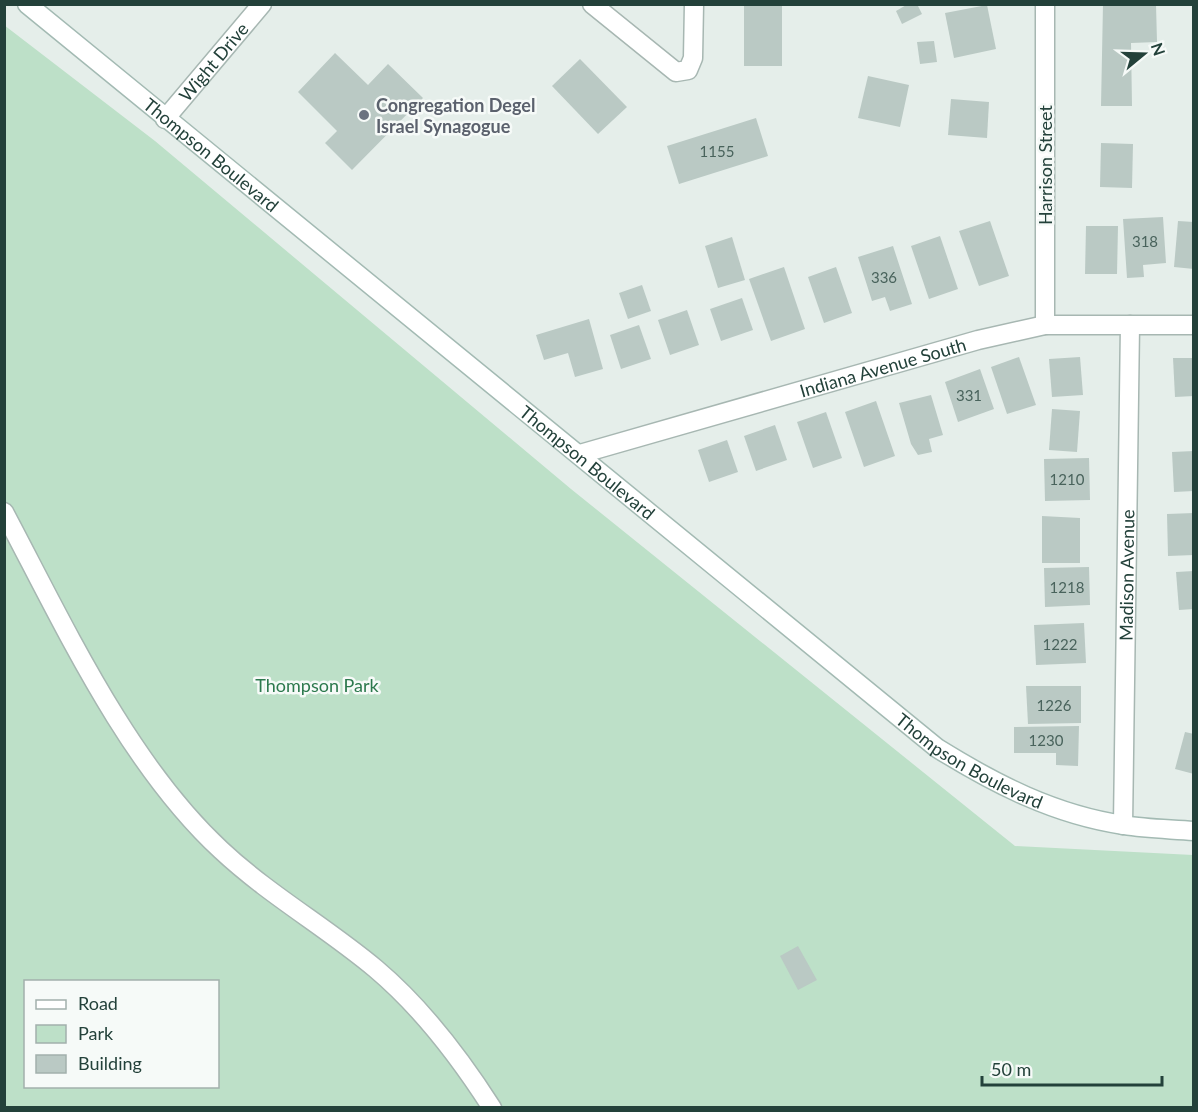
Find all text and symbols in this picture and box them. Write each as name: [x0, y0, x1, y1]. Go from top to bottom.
street label: Wight Drive: [174, 18, 253, 106]
north arrow: [1114, 24, 1174, 84]
text: N: [1148, 40, 1170, 58]
street label: Thompson Boulevard: [139, 93, 283, 216]
place label: Congregation Degel Israel Synagogue: [376, 94, 535, 137]
street label: Harrison Street: [1034, 105, 1056, 225]
marker: Congregation Degel Israel Synagogue: [357, 108, 371, 122]
house number: 1155: [700, 142, 734, 160]
house number: 318: [1132, 232, 1158, 250]
house number: 336: [871, 268, 897, 286]
street label: Indiana Avenue South: [797, 333, 969, 402]
house number: 331: [956, 386, 982, 404]
street label: Thompson Boulevard: [516, 401, 660, 524]
house number: 1210: [1050, 470, 1085, 488]
street label: Madison Avenue: [1115, 509, 1138, 641]
house number: 1218: [1050, 578, 1084, 596]
house number: 1222: [1043, 635, 1077, 653]
park label: Thompson Park: [255, 674, 380, 696]
house number: 1226: [1037, 696, 1072, 714]
street label: Thompson Boulevard: [892, 708, 1046, 813]
house number: 1230: [1029, 731, 1064, 749]
legend: [24, 980, 219, 1088]
text: Road: [78, 992, 118, 1014]
text: Park: [78, 1022, 114, 1044]
scale bar: [982, 1049, 1162, 1087]
text: Building: [78, 1052, 142, 1074]
text: 50 m: [991, 1058, 1031, 1080]

